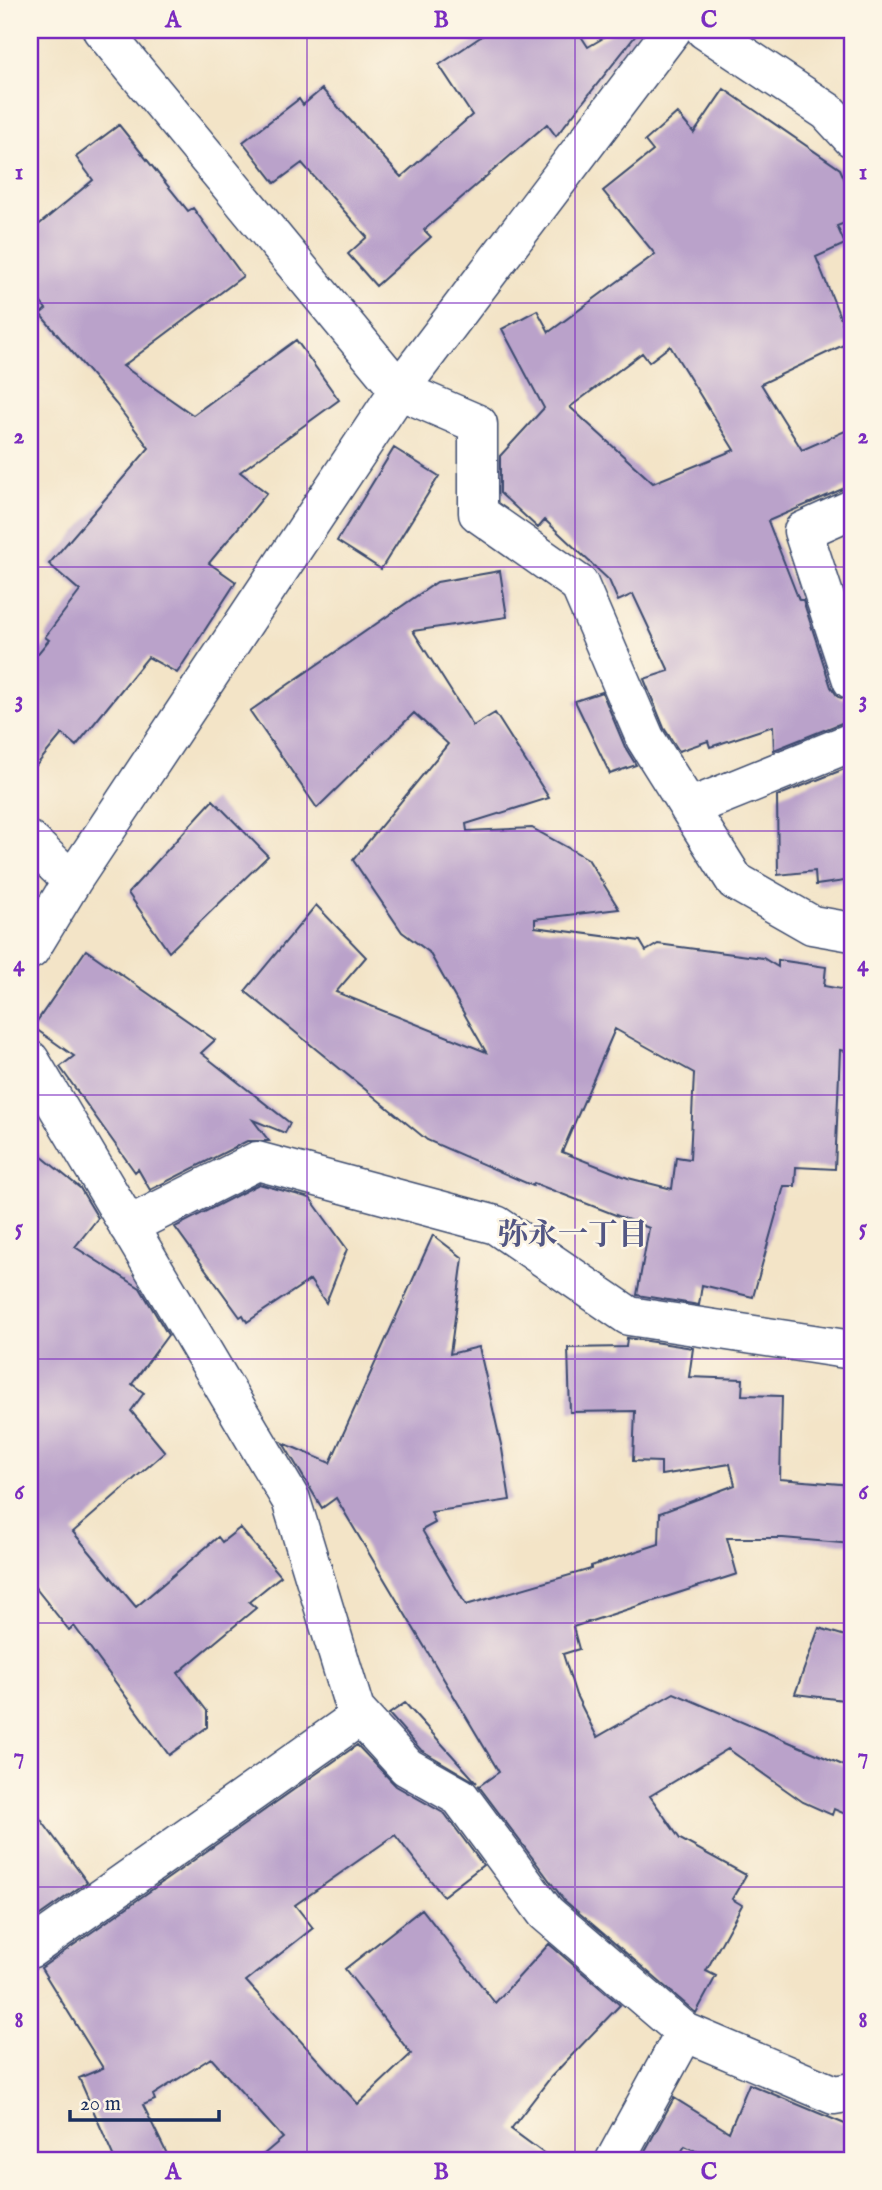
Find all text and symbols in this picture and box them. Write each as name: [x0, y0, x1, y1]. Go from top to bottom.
text: A: [164, 6, 182, 35]
text: B: [433, 6, 449, 35]
text: C: [701, 6, 718, 35]
text: 1: [15, 158, 23, 187]
text: 1: [859, 158, 867, 187]
text: 2: [14, 422, 25, 451]
text: 2: [858, 422, 869, 451]
text: 3: [15, 686, 23, 715]
text: 3: [859, 686, 867, 715]
text: 4: [13, 950, 25, 979]
text: 4: [857, 950, 869, 979]
text: 5: [15, 1214, 24, 1243]
text: 5: [859, 1214, 868, 1243]
district label: 弥永一丁目: [498, 1217, 648, 1255]
text: 6: [14, 1478, 25, 1507]
text: 6: [858, 1478, 869, 1507]
text: 7: [14, 1742, 24, 1771]
text: 7: [858, 1742, 868, 1771]
text: 8: [14, 2006, 24, 2035]
text: 8: [858, 2006, 868, 2035]
scale bar: [70, 2078, 219, 2122]
text: 20 m: [80, 2091, 121, 2118]
text: A: [164, 2158, 182, 2187]
text: B: [433, 2158, 449, 2187]
text: C: [701, 2158, 718, 2187]

